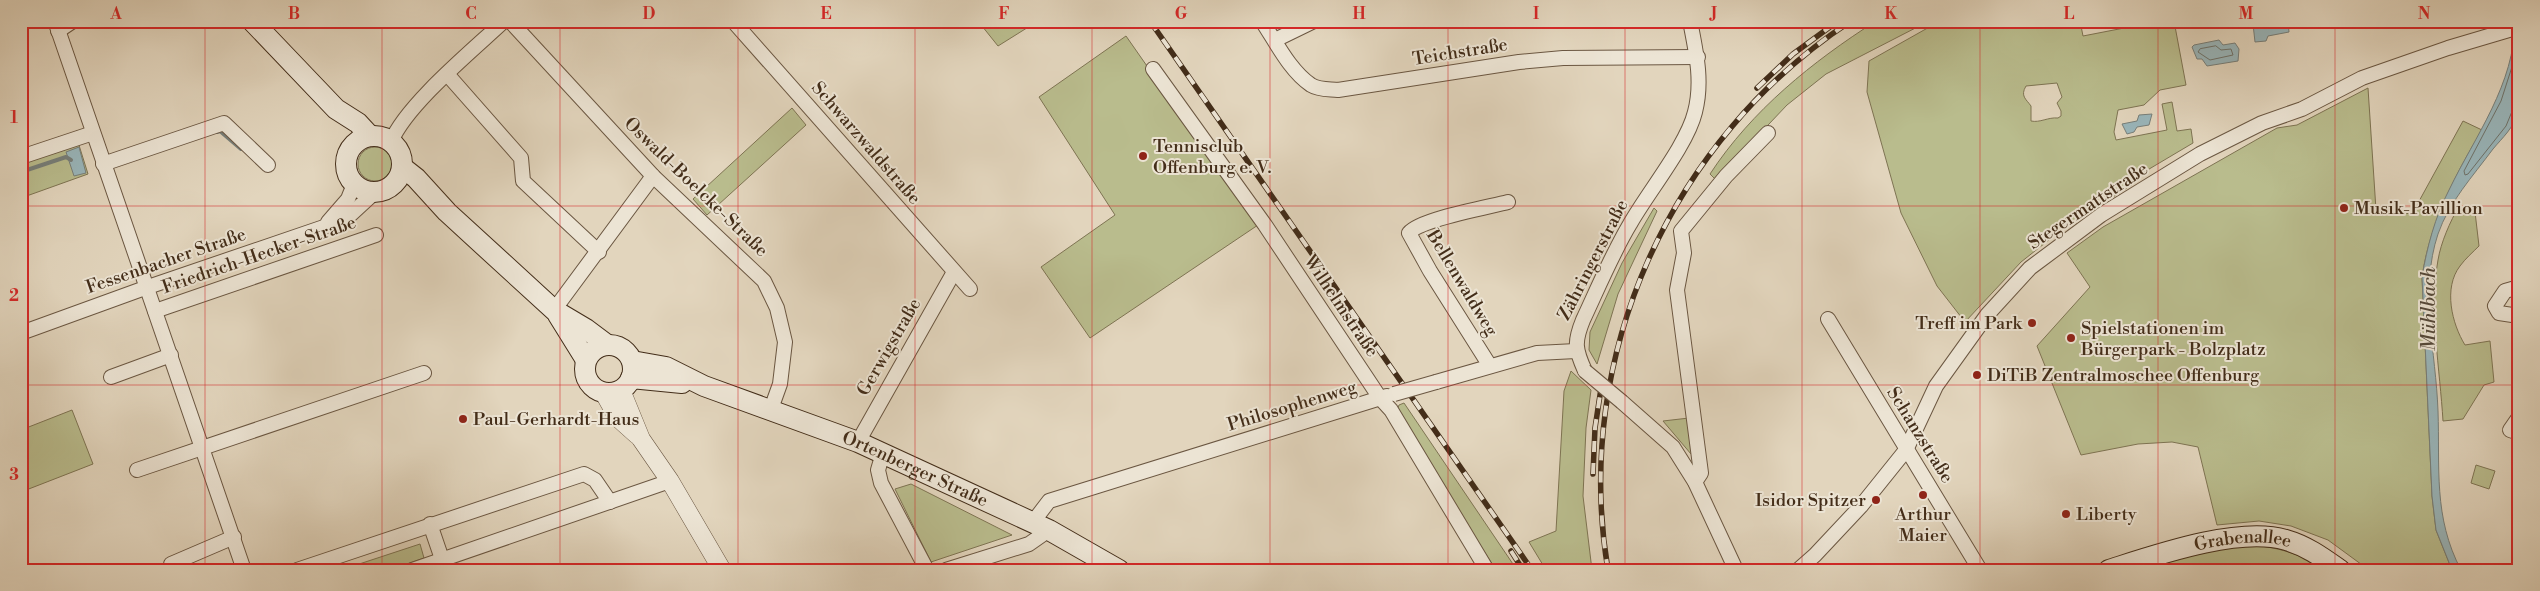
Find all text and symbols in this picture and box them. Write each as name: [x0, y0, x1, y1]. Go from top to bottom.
text: A: [109, 4, 122, 24]
text: B: [288, 4, 300, 24]
text: C: [465, 4, 477, 24]
text: D: [643, 4, 656, 24]
text: E: [820, 4, 832, 24]
text: F: [998, 4, 1010, 24]
text: G: [1175, 4, 1188, 24]
text: H: [1352, 4, 1366, 24]
text: I: [1533, 4, 1539, 24]
text: J: [1709, 4, 1717, 24]
text: K: [1885, 4, 1899, 24]
text: L: [2064, 4, 2075, 24]
text: M: [2239, 4, 2254, 24]
text: N: [2418, 4, 2431, 24]
street label: Teichstraße: [1411, 33, 1509, 71]
street label: Schwarzwaldstraße: [806, 77, 926, 209]
text: 1: [10, 108, 18, 128]
street label: Oswald-Boelcke-Straße: [619, 112, 773, 262]
place label: Tennisclub Offenburg e. V.: [1153, 135, 1272, 179]
marker: Tennisclub Offenburg e. V.: [1137, 150, 1149, 162]
street label: Stegermattstraße: [2024, 157, 2152, 255]
street label: Zähringerstraße: [1553, 196, 1633, 324]
place label: Musik-Pavillion: [2354, 197, 2483, 220]
marker: Musik-Pavillion: [2338, 202, 2350, 214]
street label: Friedrich-Hecker-Straße: [159, 211, 359, 299]
street label: Fessenbacher Straße: [83, 223, 249, 299]
street label: Bellenwaldweg: [1421, 225, 1503, 341]
street label: Wilhelmstraße: [1298, 250, 1384, 361]
water label: Mühlbach: [2417, 267, 2441, 351]
text: 2: [9, 286, 19, 306]
street label: Gerwigstraße: [852, 294, 926, 400]
place label: Treff im Park: [1915, 312, 2024, 335]
marker: Treff im Park: [2026, 317, 2038, 329]
place label: Spielstationen im Bürgerpark - Bolzplatz: [2080, 317, 2266, 361]
marker: Spielstationen im Bürgerpark - Bolzplatz: [2065, 332, 2077, 344]
place label: DiTiB Zentralmoschee Offenburg: [1987, 364, 2260, 387]
marker: DiTiB Zentralmoschee Offenburg: [1971, 369, 1983, 381]
street label: Philosophenweg: [1225, 375, 1360, 437]
street label: Schanzstraße: [1881, 383, 1959, 487]
place label: Paul-Gerhardt-Haus: [473, 408, 639, 431]
marker: Paul-Gerhardt-Haus: [457, 413, 469, 425]
street label: Ortenberger Straße: [839, 426, 992, 512]
text: 3: [9, 465, 19, 485]
place label: Isidor Spitzer: [1755, 489, 1866, 512]
marker: Arthur Maier: [1917, 489, 1929, 501]
marker: Isidor Spitzer: [1870, 494, 1882, 506]
place label: Arthur Maier: [1894, 503, 1951, 547]
place label: Liberty: [2076, 503, 2137, 526]
marker: Liberty: [2060, 508, 2072, 520]
street label: Grabenallee: [2192, 525, 2294, 556]

